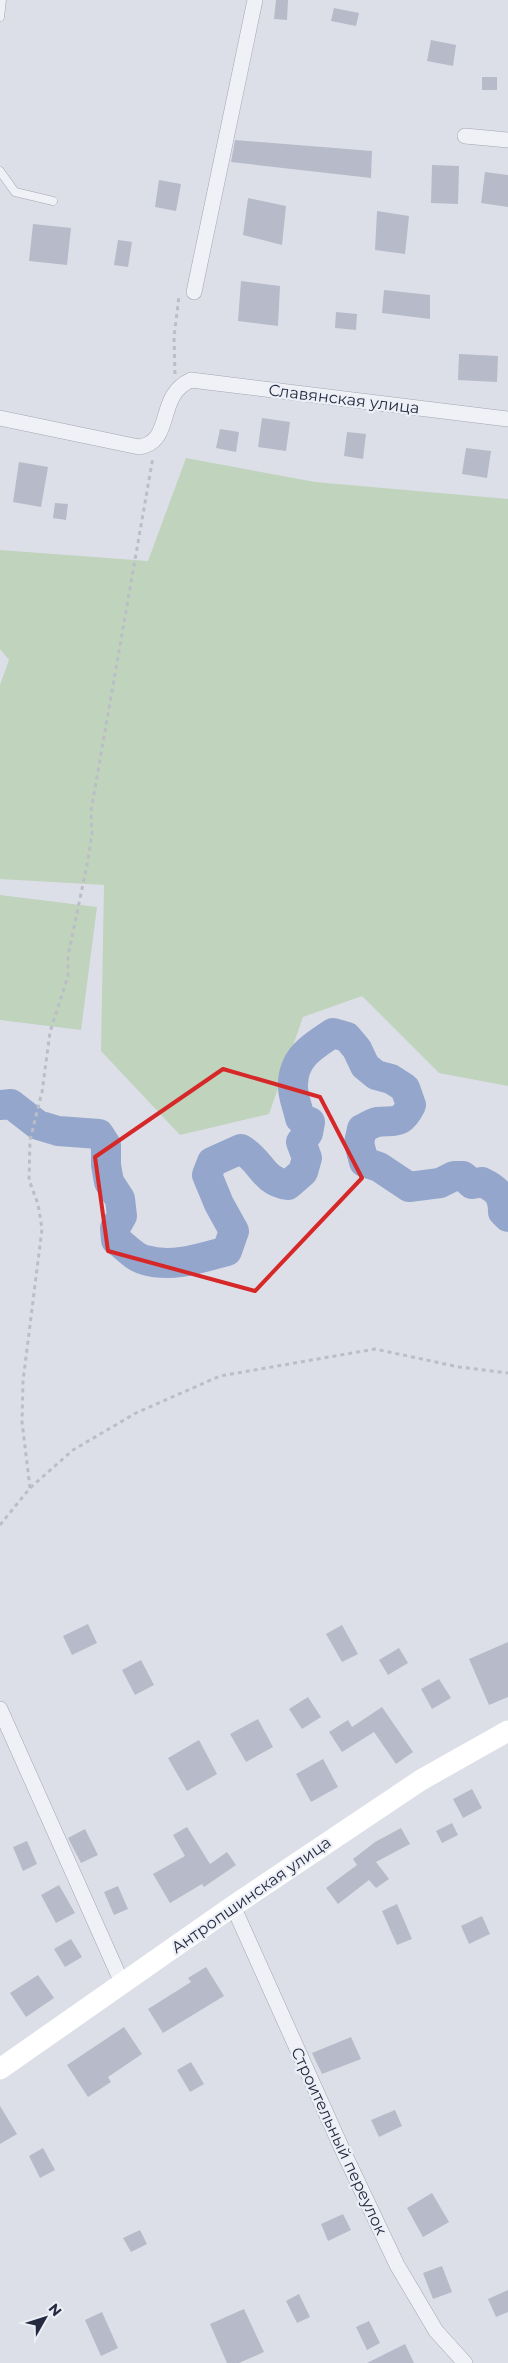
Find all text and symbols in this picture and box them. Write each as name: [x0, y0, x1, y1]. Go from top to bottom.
street label: Славянская улица: [267, 380, 421, 418]
street label: Антропшинская улица: [168, 1833, 334, 1957]
street label: Строительный переулок: [287, 2044, 391, 2239]
north arrow: [20, 2293, 70, 2343]
text: N: [45, 2300, 66, 2320]

